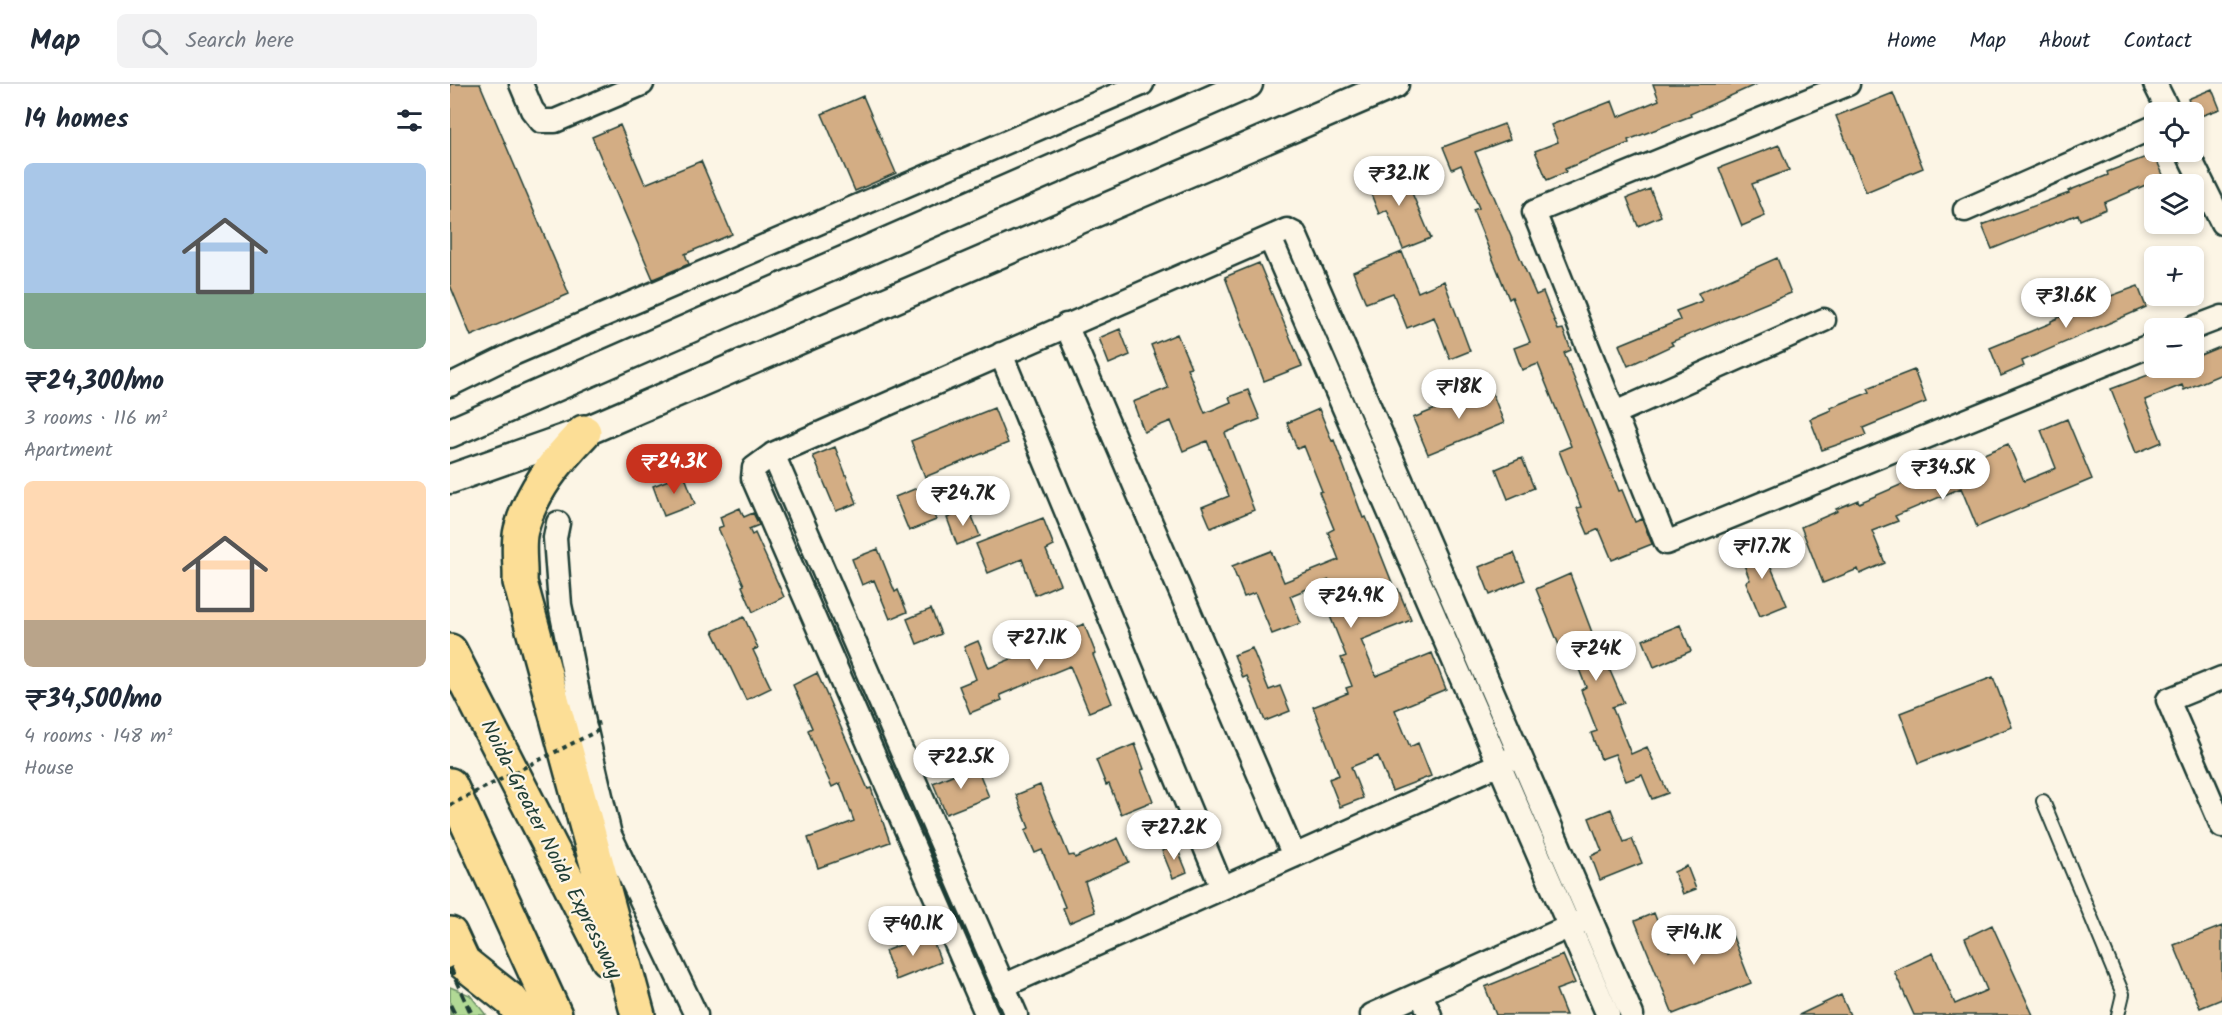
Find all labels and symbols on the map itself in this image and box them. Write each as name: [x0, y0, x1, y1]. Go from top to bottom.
pin: ₹32.1K: [1350, 156, 1448, 207]
pin: ₹31.6K: [2017, 278, 2115, 329]
pin: ₹18K: [1423, 369, 1495, 420]
pin: ₹24.3K: [625, 444, 723, 495]
pin: ₹34.5K: [1894, 450, 1992, 501]
pin: ₹24.7K: [914, 476, 1012, 527]
pin: ₹17.7K: [1713, 529, 1811, 580]
pin: ₹24.9K: [1302, 578, 1400, 629]
pin: ₹27.1K: [988, 620, 1086, 671]
pin: ₹24K: [1560, 631, 1632, 682]
street label: Noida-Greater Noida Expressway: [471, 714, 631, 985]
pin: ₹22.5K: [912, 739, 1010, 790]
pin: ₹27.2K: [1125, 810, 1223, 861]
pin: ₹40.1K: [864, 906, 962, 957]
pin: ₹14.1K: [1645, 915, 1743, 966]

